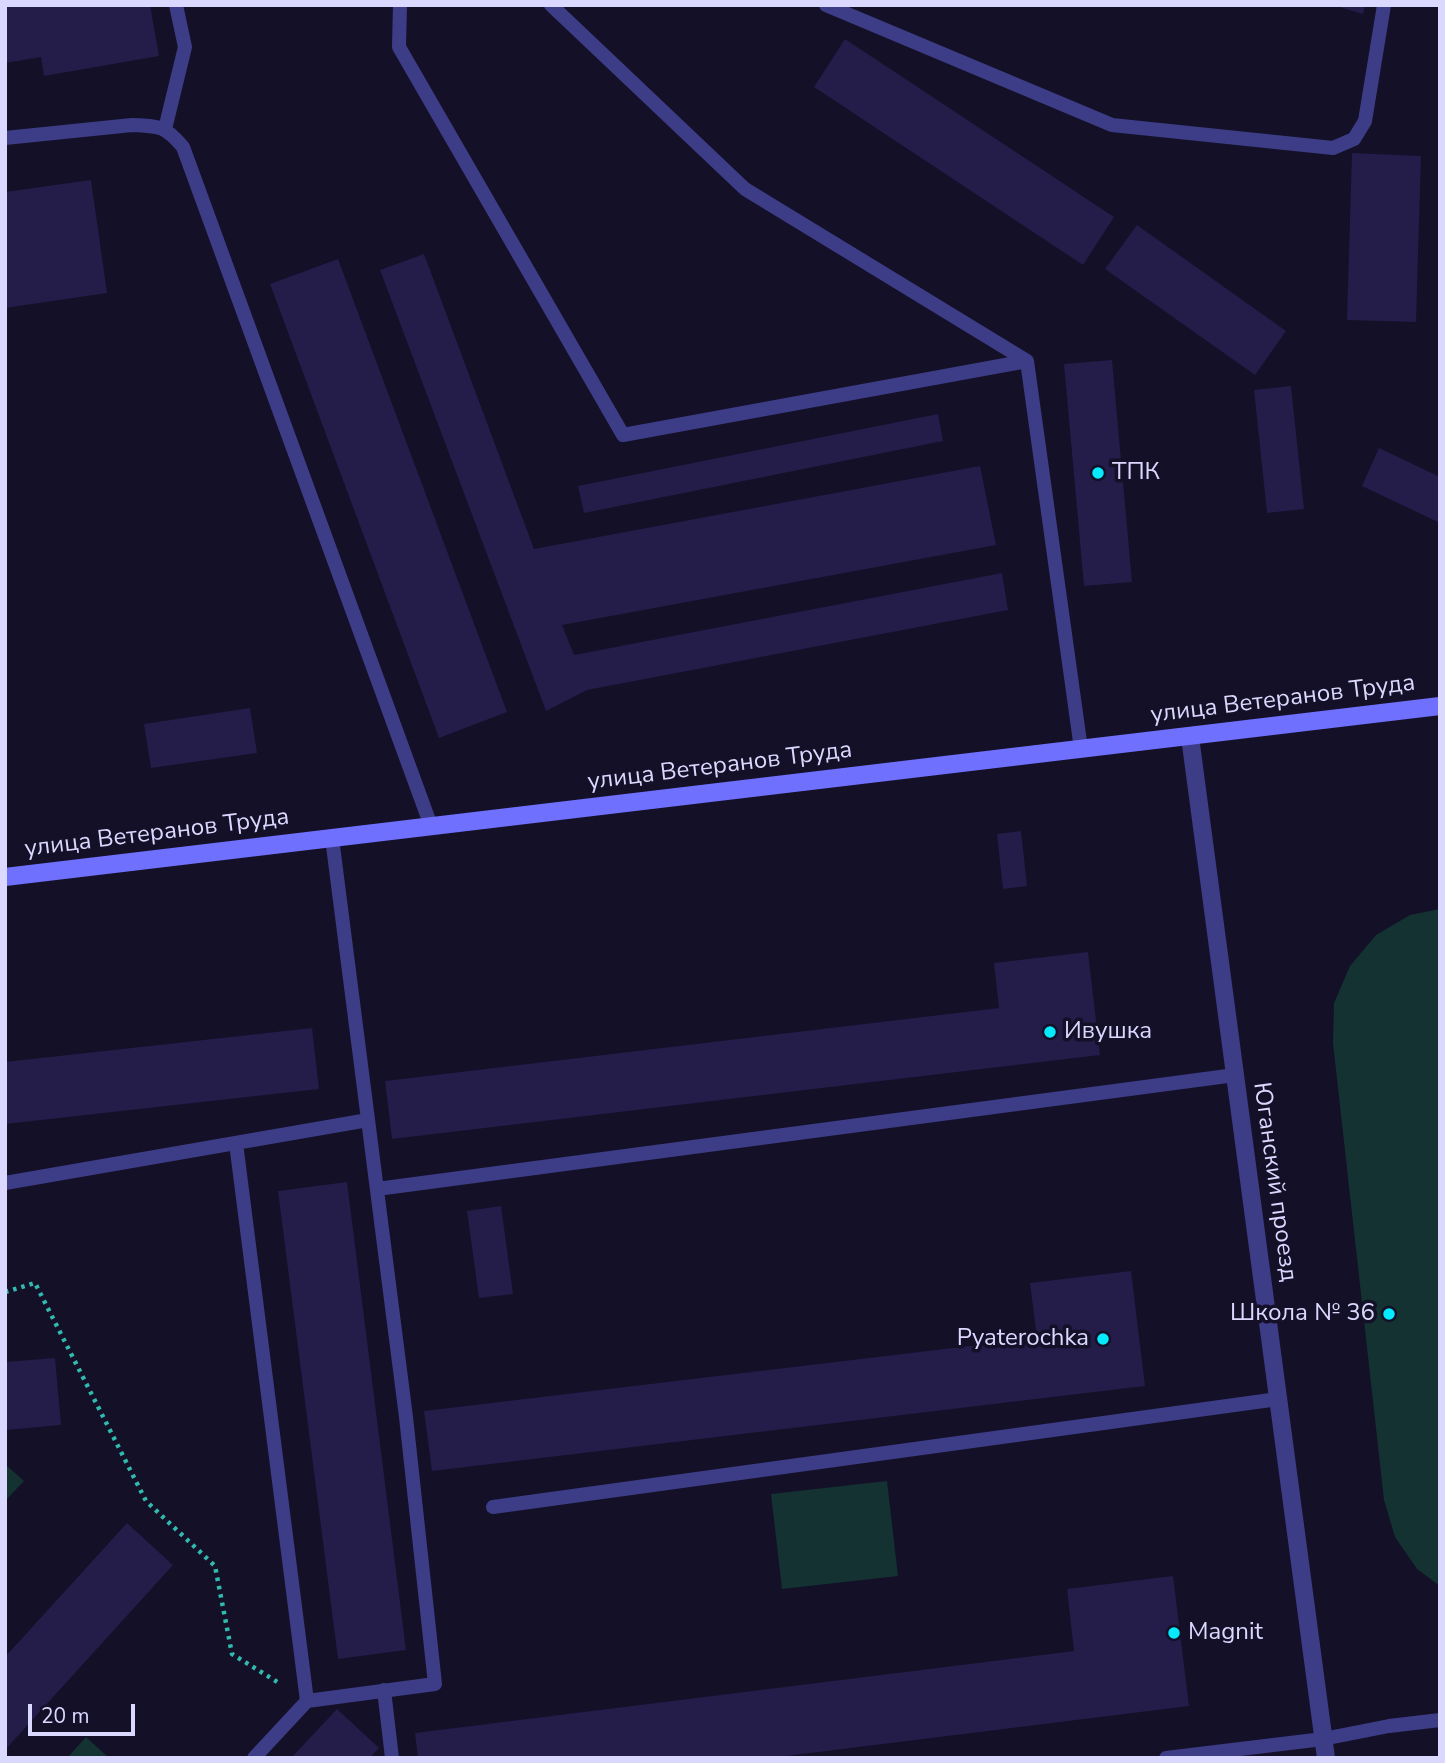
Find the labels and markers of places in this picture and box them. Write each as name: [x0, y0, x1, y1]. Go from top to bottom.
place label: ТПК: [1112, 459, 1160, 487]
marker: ТПК: [1090, 465, 1106, 481]
place label: Ивушка: [1064, 1018, 1152, 1046]
marker: Ивушка: [1042, 1024, 1058, 1040]
place label: Школа № 36: [1230, 1300, 1375, 1328]
marker: Школа № 36: [1381, 1306, 1397, 1322]
place label: Pyaterochka: [957, 1325, 1089, 1353]
marker: Pyaterochka: [1095, 1331, 1111, 1347]
place label: Magnit: [1188, 1619, 1263, 1647]
marker: Magnit: [1166, 1625, 1182, 1641]

